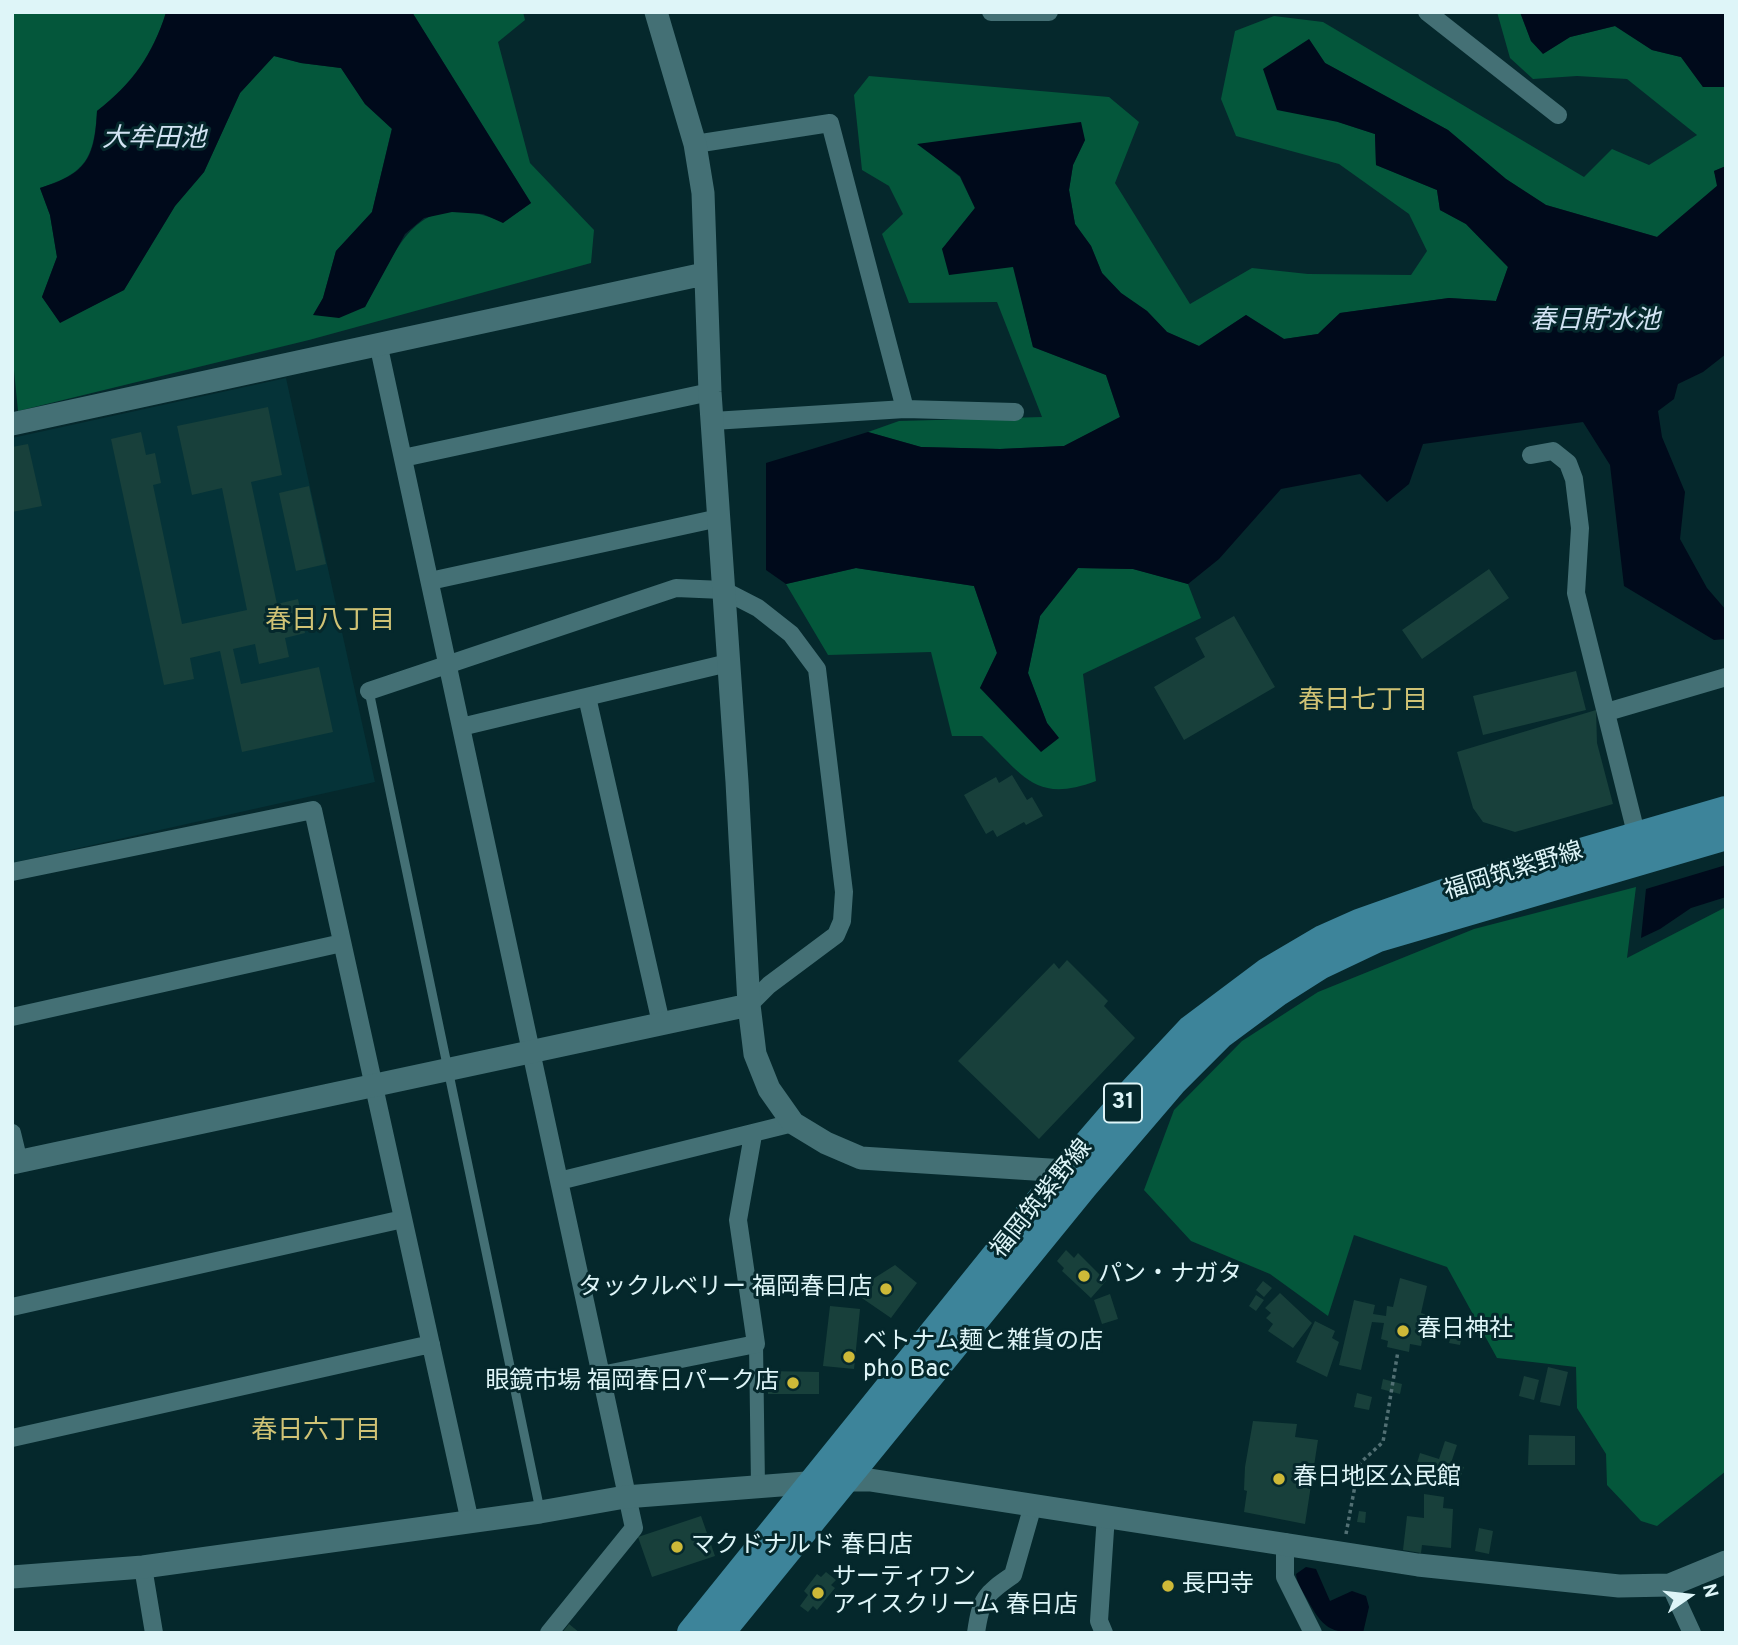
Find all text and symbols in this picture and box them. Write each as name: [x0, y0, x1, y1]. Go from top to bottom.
water label: 大牟田池: [102, 125, 206, 157]
water label: 春日貯水池: [1530, 307, 1660, 339]
district label: 春日八丁目: [265, 607, 395, 639]
district label: 春日七丁目: [1298, 687, 1428, 719]
street label: 福岡筑紫野線: [1441, 838, 1587, 908]
road number: 31: [1104, 1084, 1142, 1122]
street label: 福岡筑紫野線: [986, 1135, 1100, 1265]
place label: パン・ナガタ: [1098, 1262, 1242, 1290]
marker: パン・ナガタ: [1076, 1268, 1092, 1284]
place label: タックルベリー 福岡春日店: [578, 1275, 872, 1303]
marker: タックルベリー 福岡春日店: [878, 1281, 894, 1297]
place label: 春日神社: [1417, 1317, 1513, 1345]
marker: 春日神社: [1395, 1323, 1411, 1339]
place label: ベトナム麺と雑貨の店 pho Bac: [863, 1329, 1103, 1385]
marker: ベトナム麺と雑貨の店 pho Bac: [841, 1349, 857, 1365]
place label: 眼鏡市場 福岡春日パーク店: [485, 1369, 779, 1397]
marker: 眼鏡市場 福岡春日パーク店: [785, 1375, 801, 1391]
district label: 春日六丁目: [251, 1417, 381, 1449]
place label: 春日地区公民館: [1293, 1465, 1461, 1493]
marker: 春日地区公民館: [1271, 1471, 1287, 1487]
place label: マクドナルド 春日店: [691, 1533, 913, 1561]
marker: マクドナルド 春日店: [669, 1539, 685, 1555]
north arrow: [1654, 1561, 1724, 1631]
place label: サーティワン アイスクリーム 春日店: [832, 1565, 1078, 1621]
place label: 長円寺: [1182, 1572, 1254, 1600]
marker: 長円寺: [1160, 1578, 1176, 1594]
text: N: [1696, 1581, 1723, 1600]
marker: サーティワン アイスクリーム 春日店: [810, 1585, 826, 1601]

